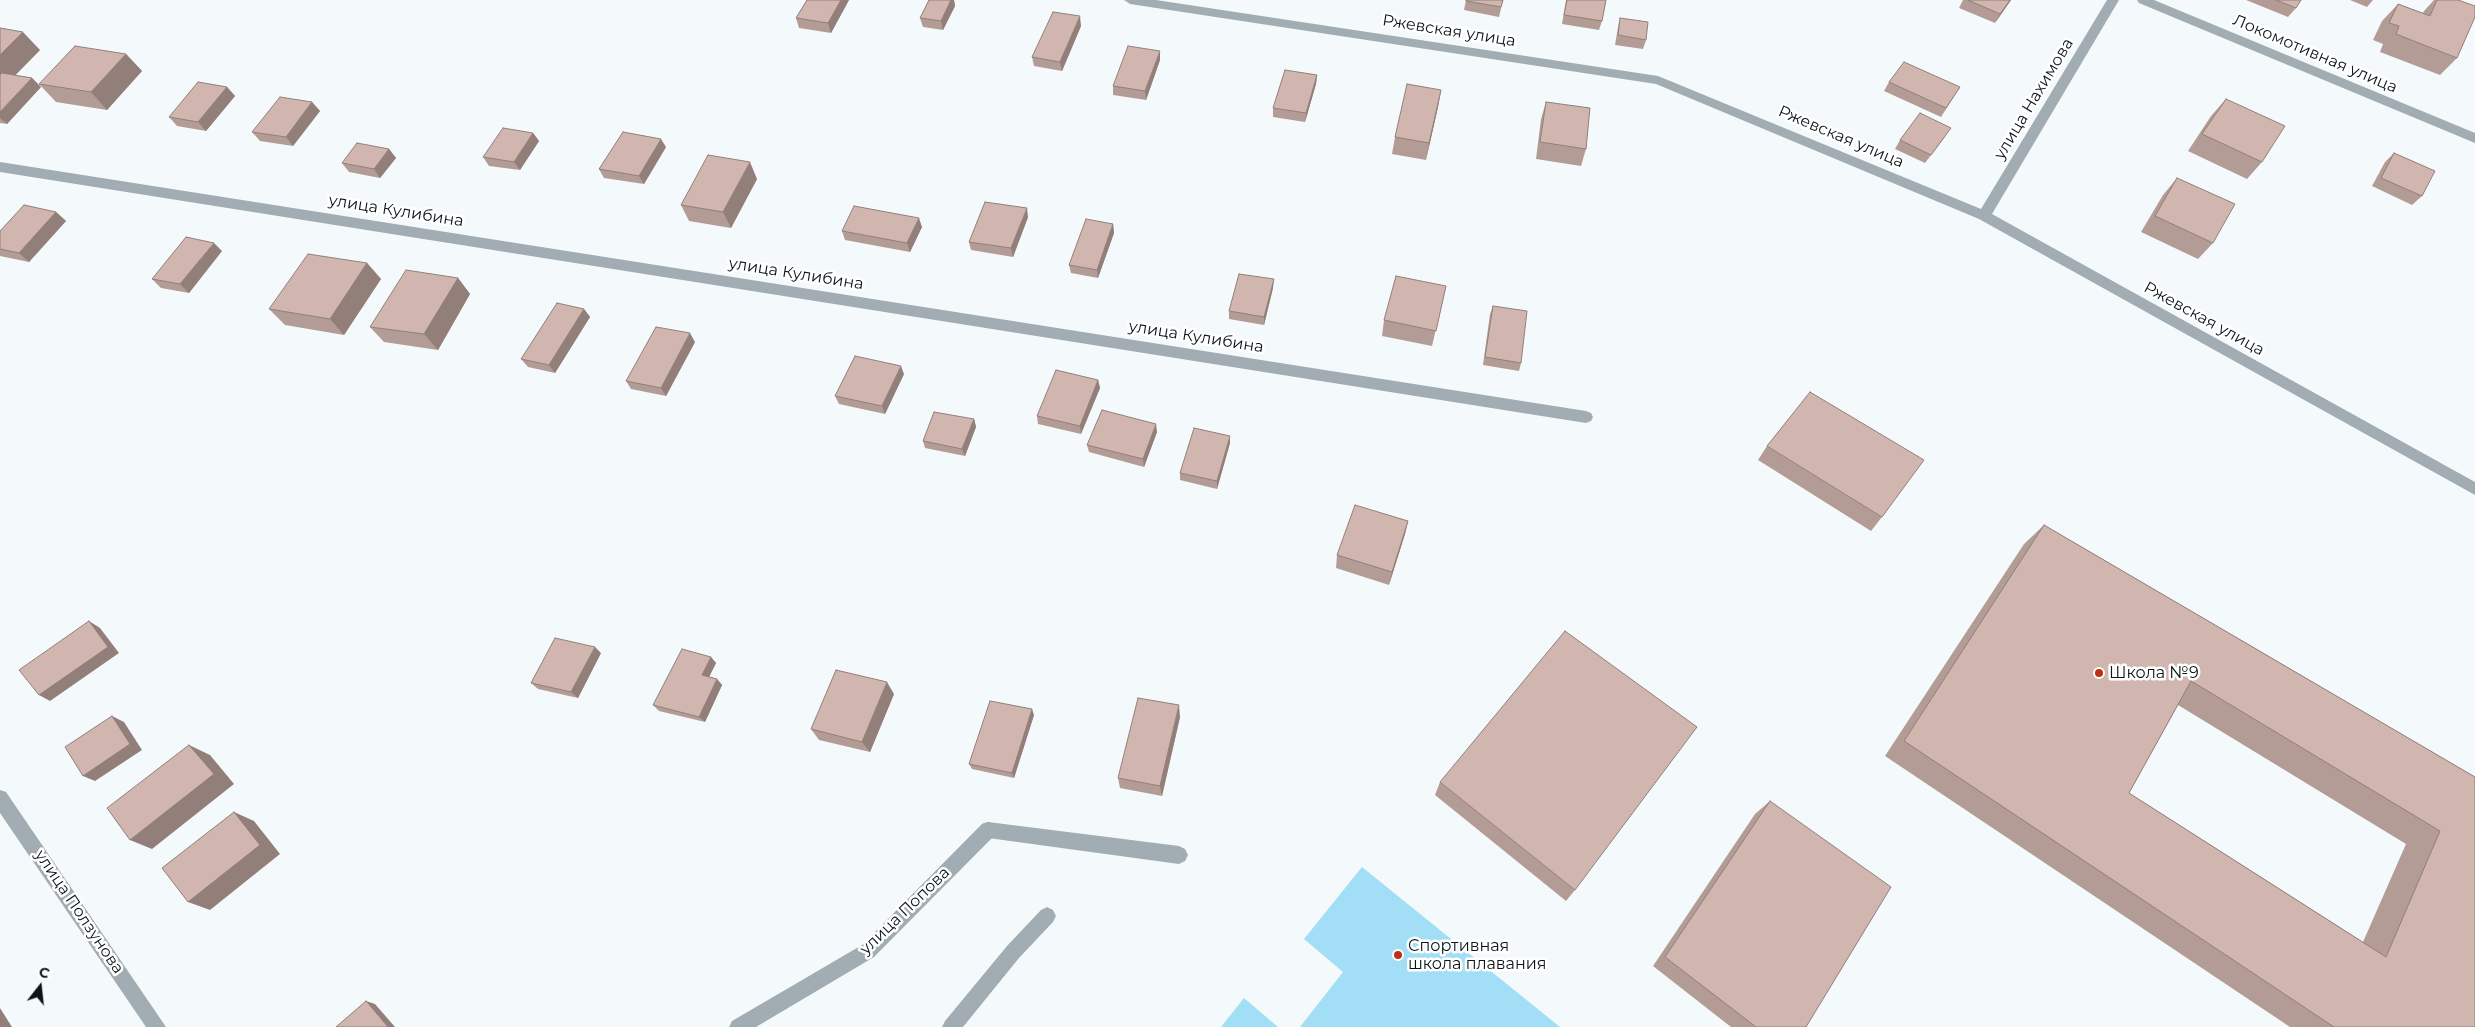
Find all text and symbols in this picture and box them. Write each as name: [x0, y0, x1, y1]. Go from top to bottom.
street label: Ржевская улица: [1381, 11, 1517, 51]
street label: Локомотивная улица: [2230, 11, 2400, 97]
street label: улица Нахимова: [1990, 35, 2078, 163]
street label: Ржевская улица: [1775, 102, 1907, 172]
street label: улица Кулибина: [327, 191, 465, 231]
street label: улица Кулибина: [727, 254, 865, 294]
street label: Ржевская улица: [2140, 278, 2268, 360]
street label: улица Кулибина: [1127, 317, 1265, 357]
place label: Школа №9: [2109, 663, 2199, 683]
marker: Школа №9: [2093, 667, 2105, 679]
street label: улица Ползунова: [30, 846, 128, 978]
street label: улица Попова: [856, 863, 954, 959]
place label: Спортивная школа плавания: [1408, 936, 1546, 974]
marker: Спортивная школа плавания: [1392, 949, 1404, 961]
north arrow: [15, 962, 65, 1012]
text: С: [37, 963, 51, 983]

